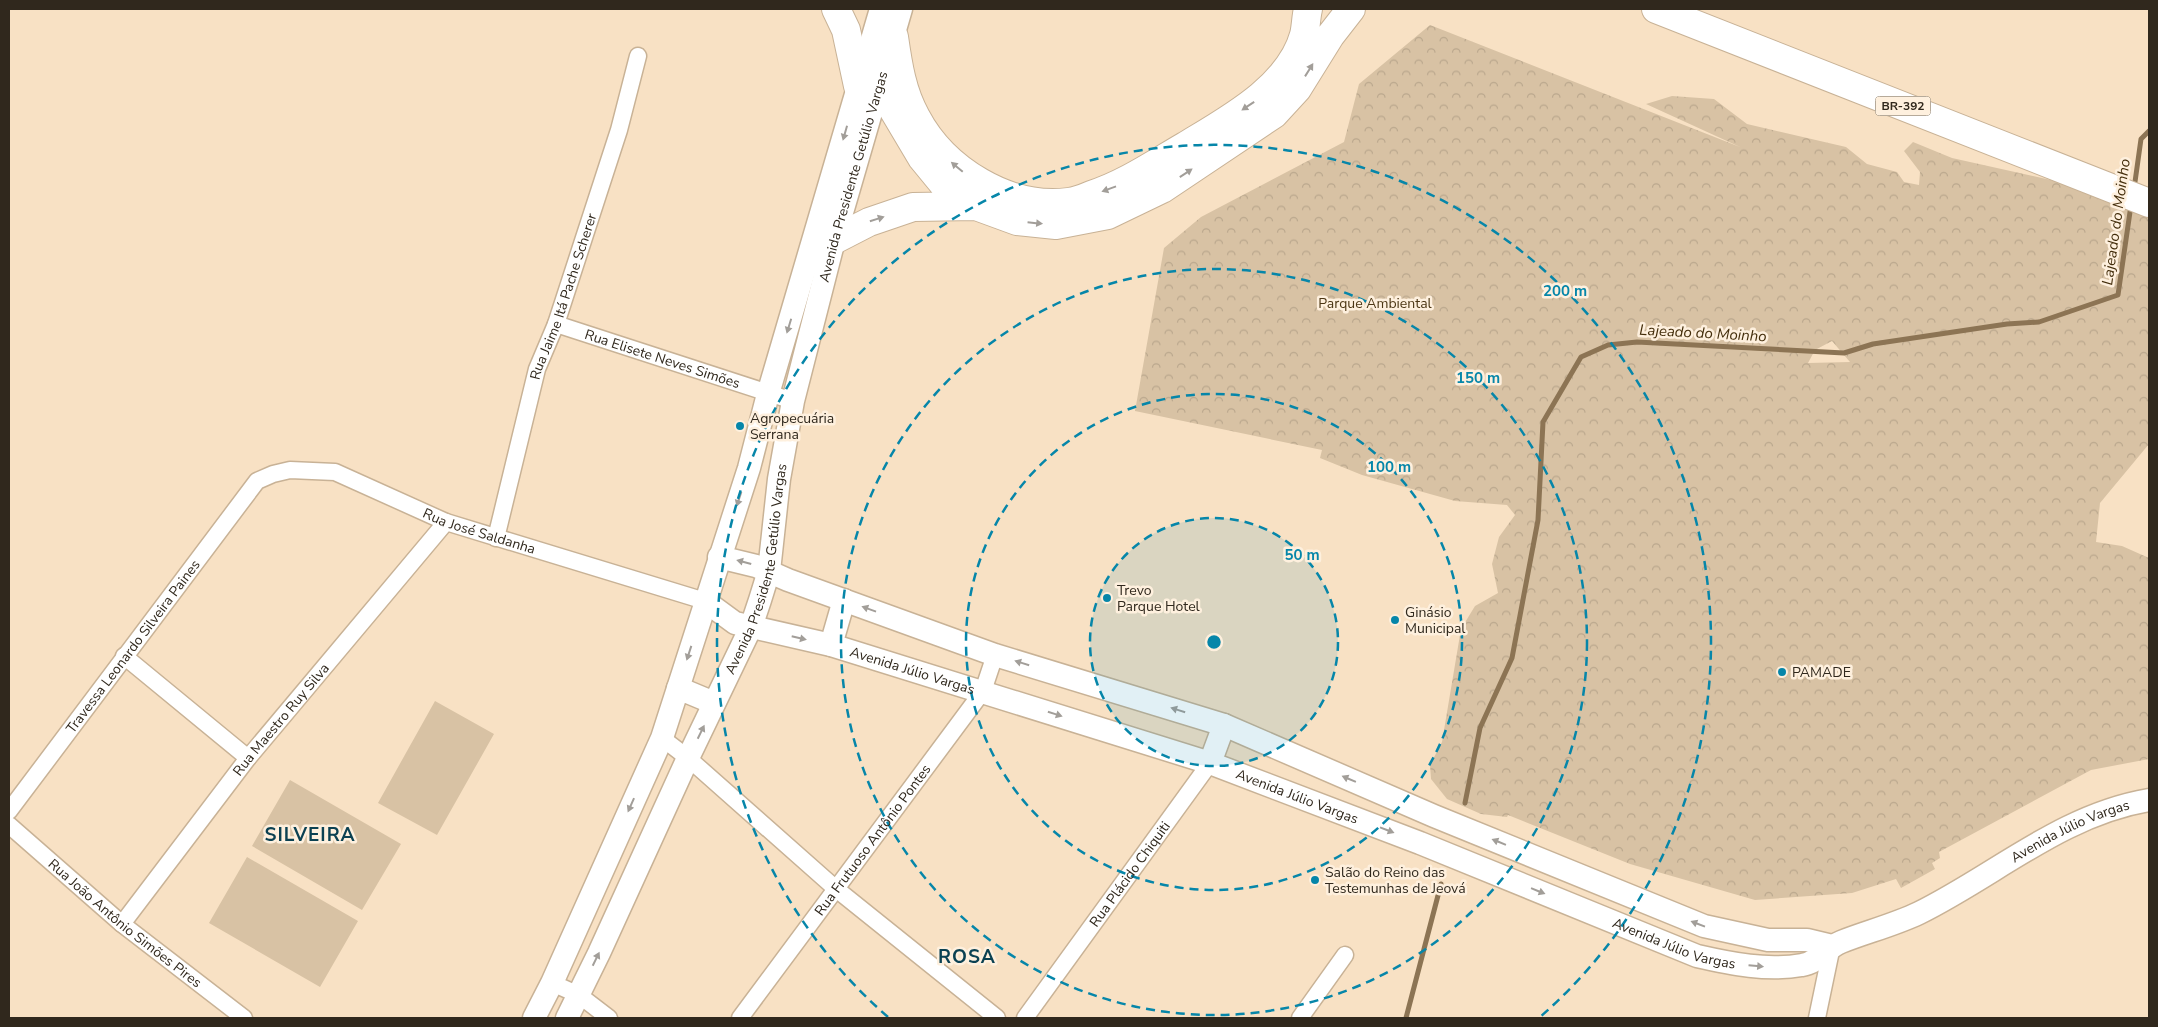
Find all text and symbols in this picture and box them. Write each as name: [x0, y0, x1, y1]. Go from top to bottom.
one-way arrow: [1304, 63, 1313, 77]
street label: Avenida Presidente Getúlio Vargas: [815, 69, 892, 284]
road number: BR-392: [1876, 96, 1930, 115]
one-way arrow: [1241, 101, 1255, 111]
one-way arrow: [840, 126, 848, 141]
water label: Lajeado do Moinho: [2097, 157, 2135, 287]
one-way arrow: [950, 161, 963, 172]
one-way arrow: [1179, 169, 1193, 178]
one-way arrow: [1101, 186, 1116, 193]
street label: Rua Jaime Itá Pache Scherer: [526, 211, 601, 382]
one-way arrow: [870, 214, 885, 222]
one-way arrow: [1027, 219, 1043, 227]
text: 200 m: [1543, 281, 1587, 301]
park label: Parque Ambiental: [1318, 294, 1433, 313]
one-way arrow: [784, 319, 792, 334]
water label: Lajeado do Moinho: [1639, 320, 1767, 346]
street label: Rua Elisete Neves Simões: [582, 325, 743, 393]
text: 150 m: [1456, 368, 1500, 388]
place label: Agropecuária Serrana: [750, 409, 834, 444]
marker: Agropecuária Serrana: [734, 420, 746, 432]
text: 100 m: [1367, 457, 1411, 477]
street label: Avenida Presidente Getúlio Vargas: [721, 462, 792, 678]
one-way arrow: [734, 491, 742, 506]
street label: Rua José Saldanha: [420, 504, 538, 559]
text: 50 m: [1284, 545, 1320, 565]
street label: Travessa Leonardo Silveira Paines: [62, 556, 205, 737]
one-way arrow: [737, 558, 752, 566]
place label: Trevo Parque Hotel: [1117, 581, 1201, 616]
marker: Trevo Parque Hotel: [1101, 592, 1113, 604]
place label: Ginásio Municipal: [1405, 603, 1466, 638]
one-way arrow: [861, 605, 876, 613]
marker: Ginásio Municipal: [1389, 614, 1401, 626]
centre of rings: [1205, 633, 1223, 651]
one-way arrow: [791, 634, 806, 642]
street label: Avenida Júlio Vargas: [848, 643, 977, 699]
one-way arrow: [684, 646, 692, 661]
street label: Rua Maestro Ruy Silva: [229, 659, 334, 780]
one-way arrow: [1015, 659, 1030, 667]
place label: PAMADE: [1792, 663, 1851, 682]
marker: PAMADE: [1776, 666, 1788, 678]
one-way arrow: [1170, 706, 1185, 714]
one-way arrow: [1047, 711, 1062, 719]
one-way arrow: [696, 724, 705, 739]
street label: Rua Frutuoso Antônio Pontes: [810, 760, 936, 920]
street label: Avenida Júlio Vargas: [1233, 765, 1361, 829]
one-way arrow: [1342, 774, 1356, 782]
street label: Avenida Júlio Vargas: [2007, 795, 2132, 867]
one-way arrow: [627, 798, 635, 812]
street label: Rua Plácido Chiquiti: [1085, 818, 1175, 931]
district label: SILVEIRA: [264, 822, 356, 848]
one-way arrow: [1380, 826, 1395, 834]
one-way arrow: [1492, 838, 1506, 846]
street label: Rua João Antônio Simões Pires: [44, 855, 206, 992]
place label: Salão do Reino das Testemunhas de Jeová: [1325, 863, 1466, 898]
marker: Salão do Reino das Testemunhas de Jeová: [1309, 874, 1321, 886]
one-way arrow: [1531, 887, 1545, 895]
street label: Avenida Júlio Vargas: [1610, 914, 1737, 974]
one-way arrow: [1690, 920, 1705, 928]
district label: ROSA: [938, 944, 996, 970]
one-way arrow: [593, 952, 601, 966]
one-way arrow: [1749, 962, 1765, 970]

